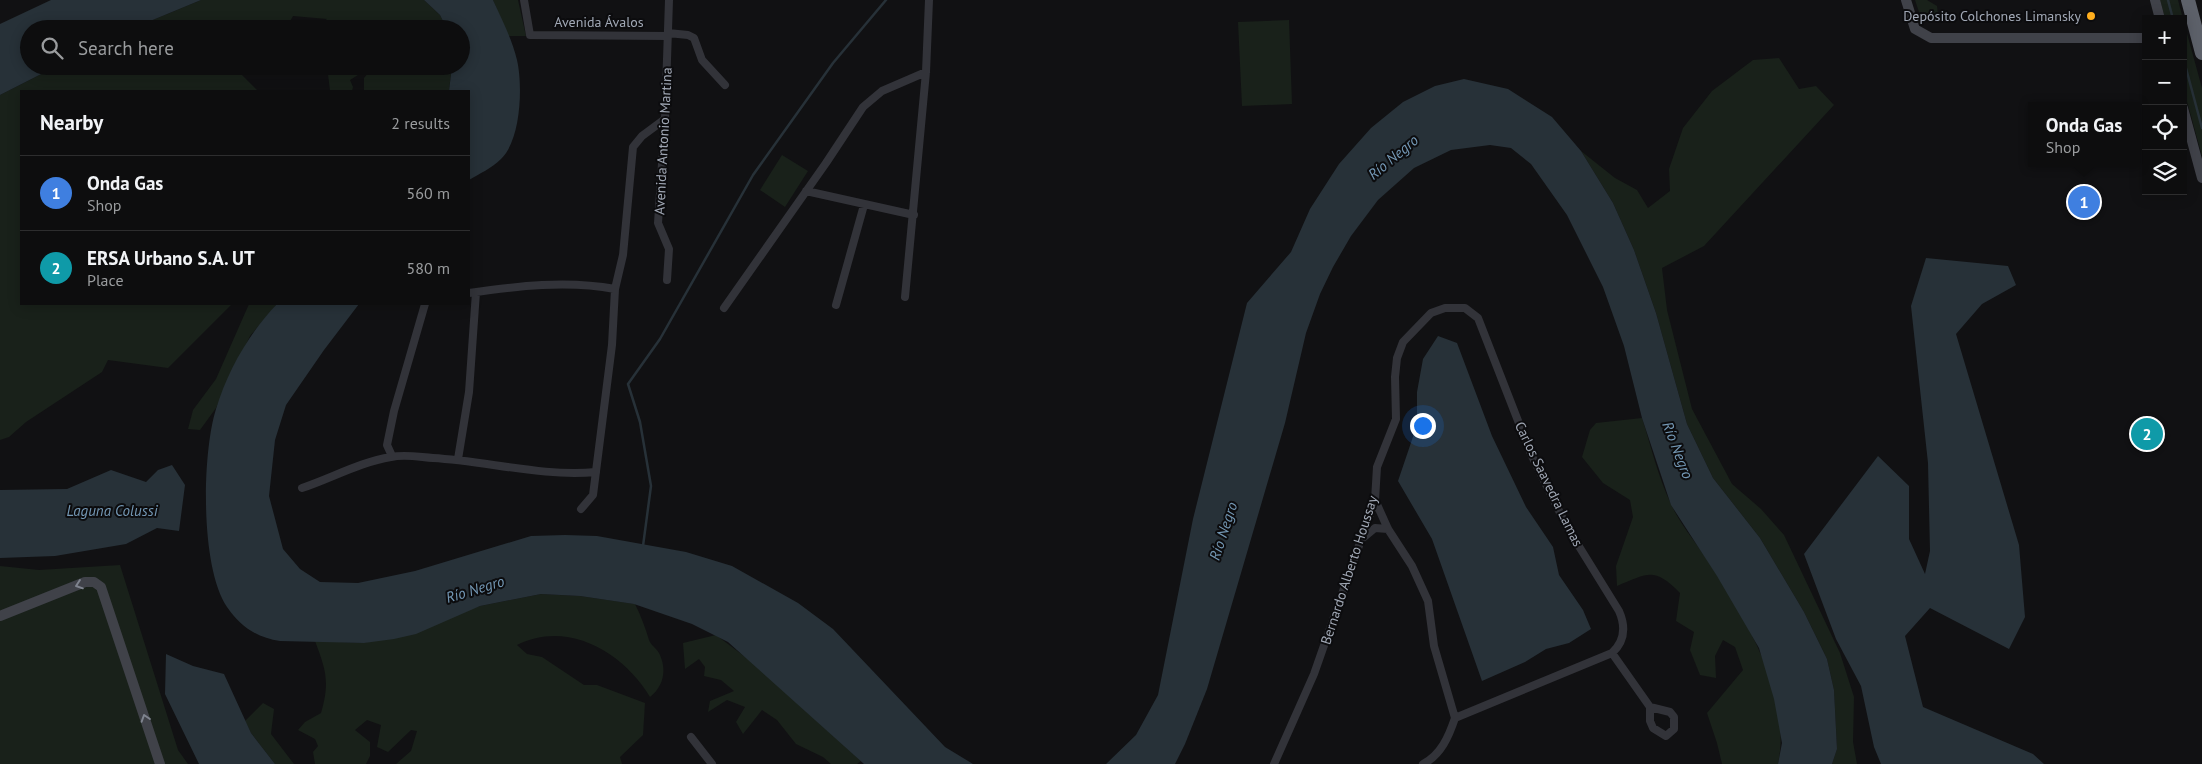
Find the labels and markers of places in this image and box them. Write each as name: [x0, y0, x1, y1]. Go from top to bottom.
place label: Depósito Colchones Limansky: [1903, 7, 2081, 25]
marker: Depósito Colchones Limansky: [2085, 10, 2097, 22]
pin: 1: [2068, 183, 2100, 221]
pin: 2: [2131, 415, 2163, 453]

